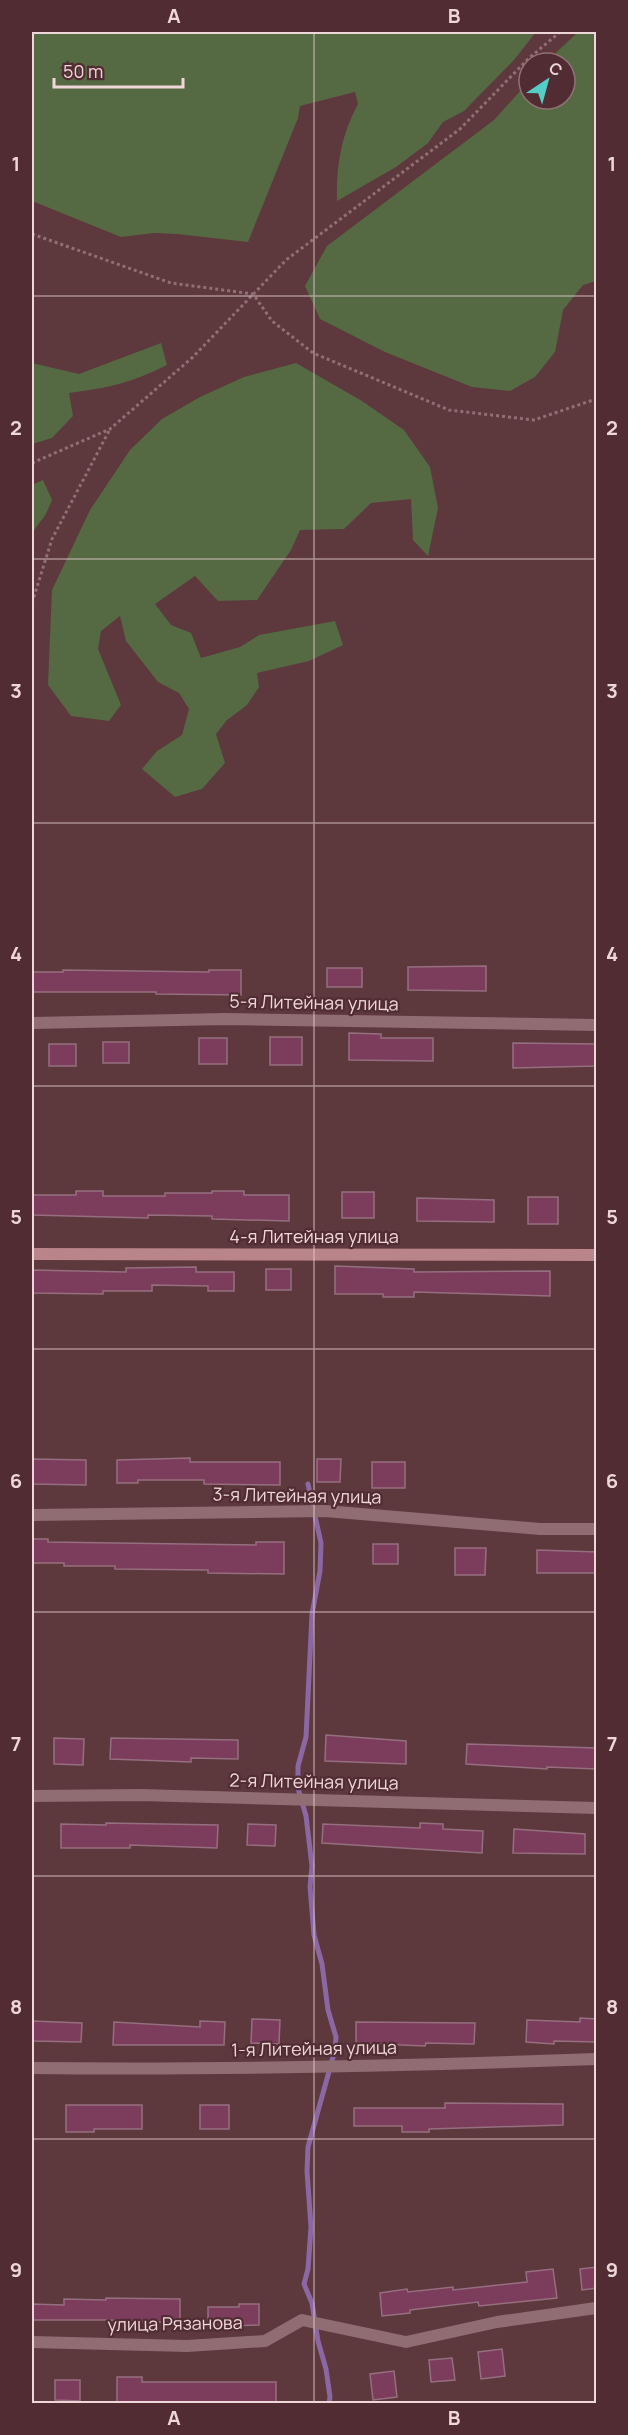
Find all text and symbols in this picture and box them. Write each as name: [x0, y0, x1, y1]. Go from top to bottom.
text: A: [167, 2, 181, 29]
text: B: [448, 2, 461, 29]
scale bar: [54, 51, 183, 89]
north arrow: [517, 51, 577, 111]
text: С: [545, 56, 567, 81]
text: 50 m: [63, 59, 103, 83]
text: 1: [12, 150, 20, 177]
text: 1: [608, 150, 616, 177]
text: 2: [10, 414, 22, 441]
text: 2: [606, 414, 618, 441]
text: 3: [10, 677, 22, 704]
text: 3: [606, 677, 618, 704]
text: 4: [10, 940, 22, 967]
text: 4: [606, 940, 618, 967]
street label: 5-я Литейная улица: [229, 989, 399, 1015]
text: 5: [10, 1203, 22, 1230]
text: 5: [606, 1203, 618, 1230]
street label: 4-я Литейная улица: [229, 1224, 399, 1248]
text: 6: [10, 1467, 22, 1494]
text: 6: [606, 1467, 618, 1494]
street label: 3-я Литейная улица: [212, 1482, 382, 1508]
text: 7: [11, 1730, 21, 1757]
text: 7: [607, 1730, 617, 1757]
street label: 2-я Литейная улица: [229, 1768, 399, 1794]
text: 8: [10, 1993, 22, 2020]
text: 8: [606, 1993, 618, 2020]
street label: 1-я Литейная улица: [231, 2035, 397, 2061]
text: 9: [10, 2256, 22, 2283]
text: 9: [606, 2256, 618, 2283]
street label: улица Рязанова: [107, 2310, 243, 2336]
text: A: [167, 2404, 181, 2431]
text: B: [448, 2404, 461, 2431]

